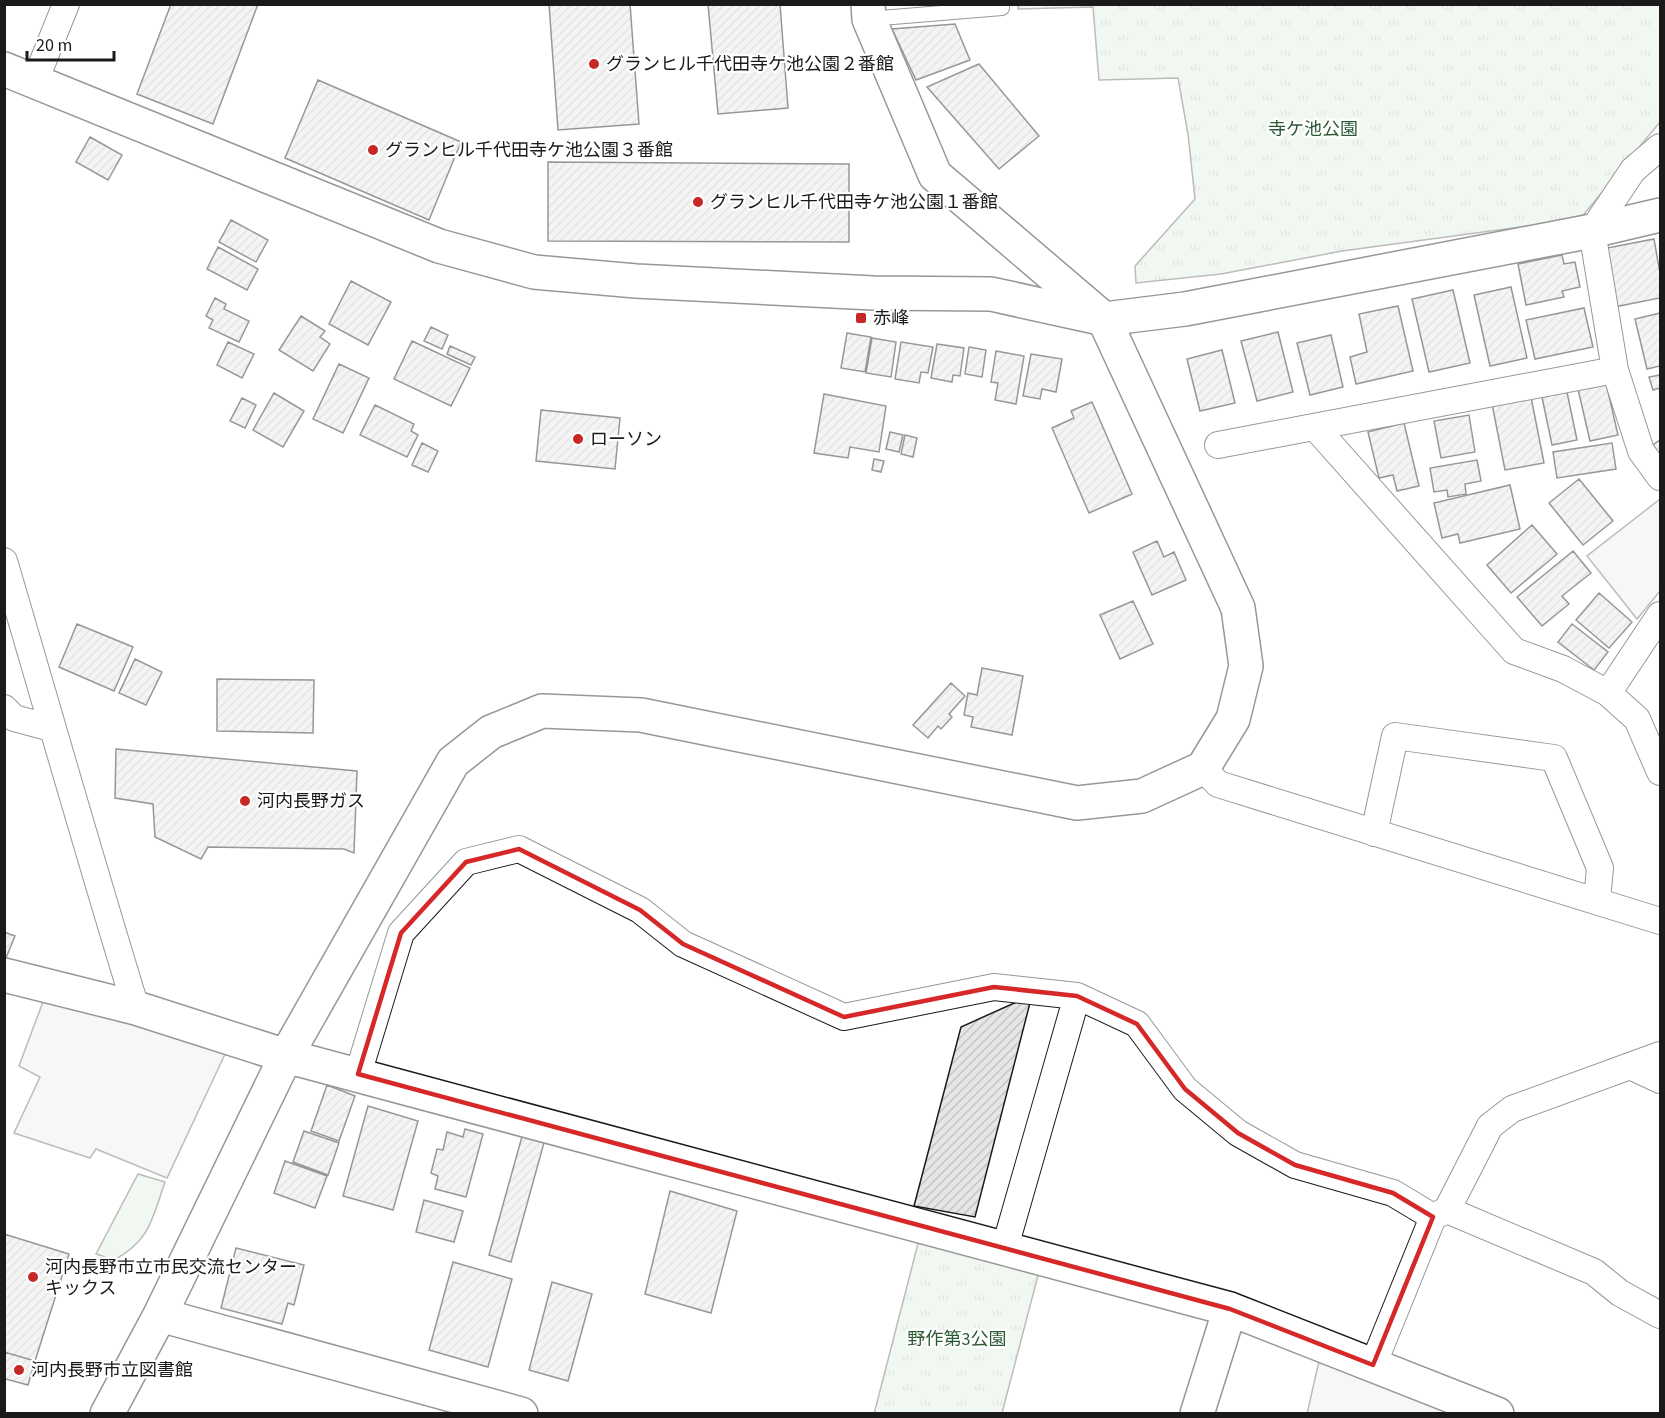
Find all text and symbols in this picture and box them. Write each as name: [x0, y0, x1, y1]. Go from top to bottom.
scale bar: [27, 24, 114, 62]
text: 20 m: [36, 33, 72, 58]
place label: グランヒル千代田寺ケ池公園２番館: [606, 52, 894, 77]
marker: グランヒル千代田寺ケ池公園２番館: [587, 57, 601, 71]
park label: 寺ケ池公園: [1268, 117, 1358, 142]
place label: グランヒル千代田寺ケ池公園３番館: [385, 138, 673, 163]
marker: グランヒル千代田寺ケ池公園３番館: [366, 143, 380, 157]
place label: グランヒル千代田寺ケ池公園１番館: [710, 190, 998, 215]
marker: グランヒル千代田寺ケ池公園１番館: [691, 195, 705, 209]
place label: 赤峰: [873, 306, 909, 331]
marker: 赤峰: [854, 311, 868, 325]
place label: ローソン: [590, 427, 662, 452]
marker: ローソン: [571, 432, 585, 446]
place label: 河内長野ガス: [257, 789, 365, 814]
marker: 河内長野ガス: [238, 794, 252, 808]
place label: 河内長野市立市民交流センター キックス: [45, 1255, 297, 1301]
marker: 河内長野市立市民交流センター キックス: [26, 1270, 40, 1284]
park label: 野作第3公園: [908, 1327, 1006, 1352]
place label: 河内長野市立図書館: [31, 1358, 193, 1383]
marker: 河内長野市立図書館: [12, 1363, 26, 1377]

